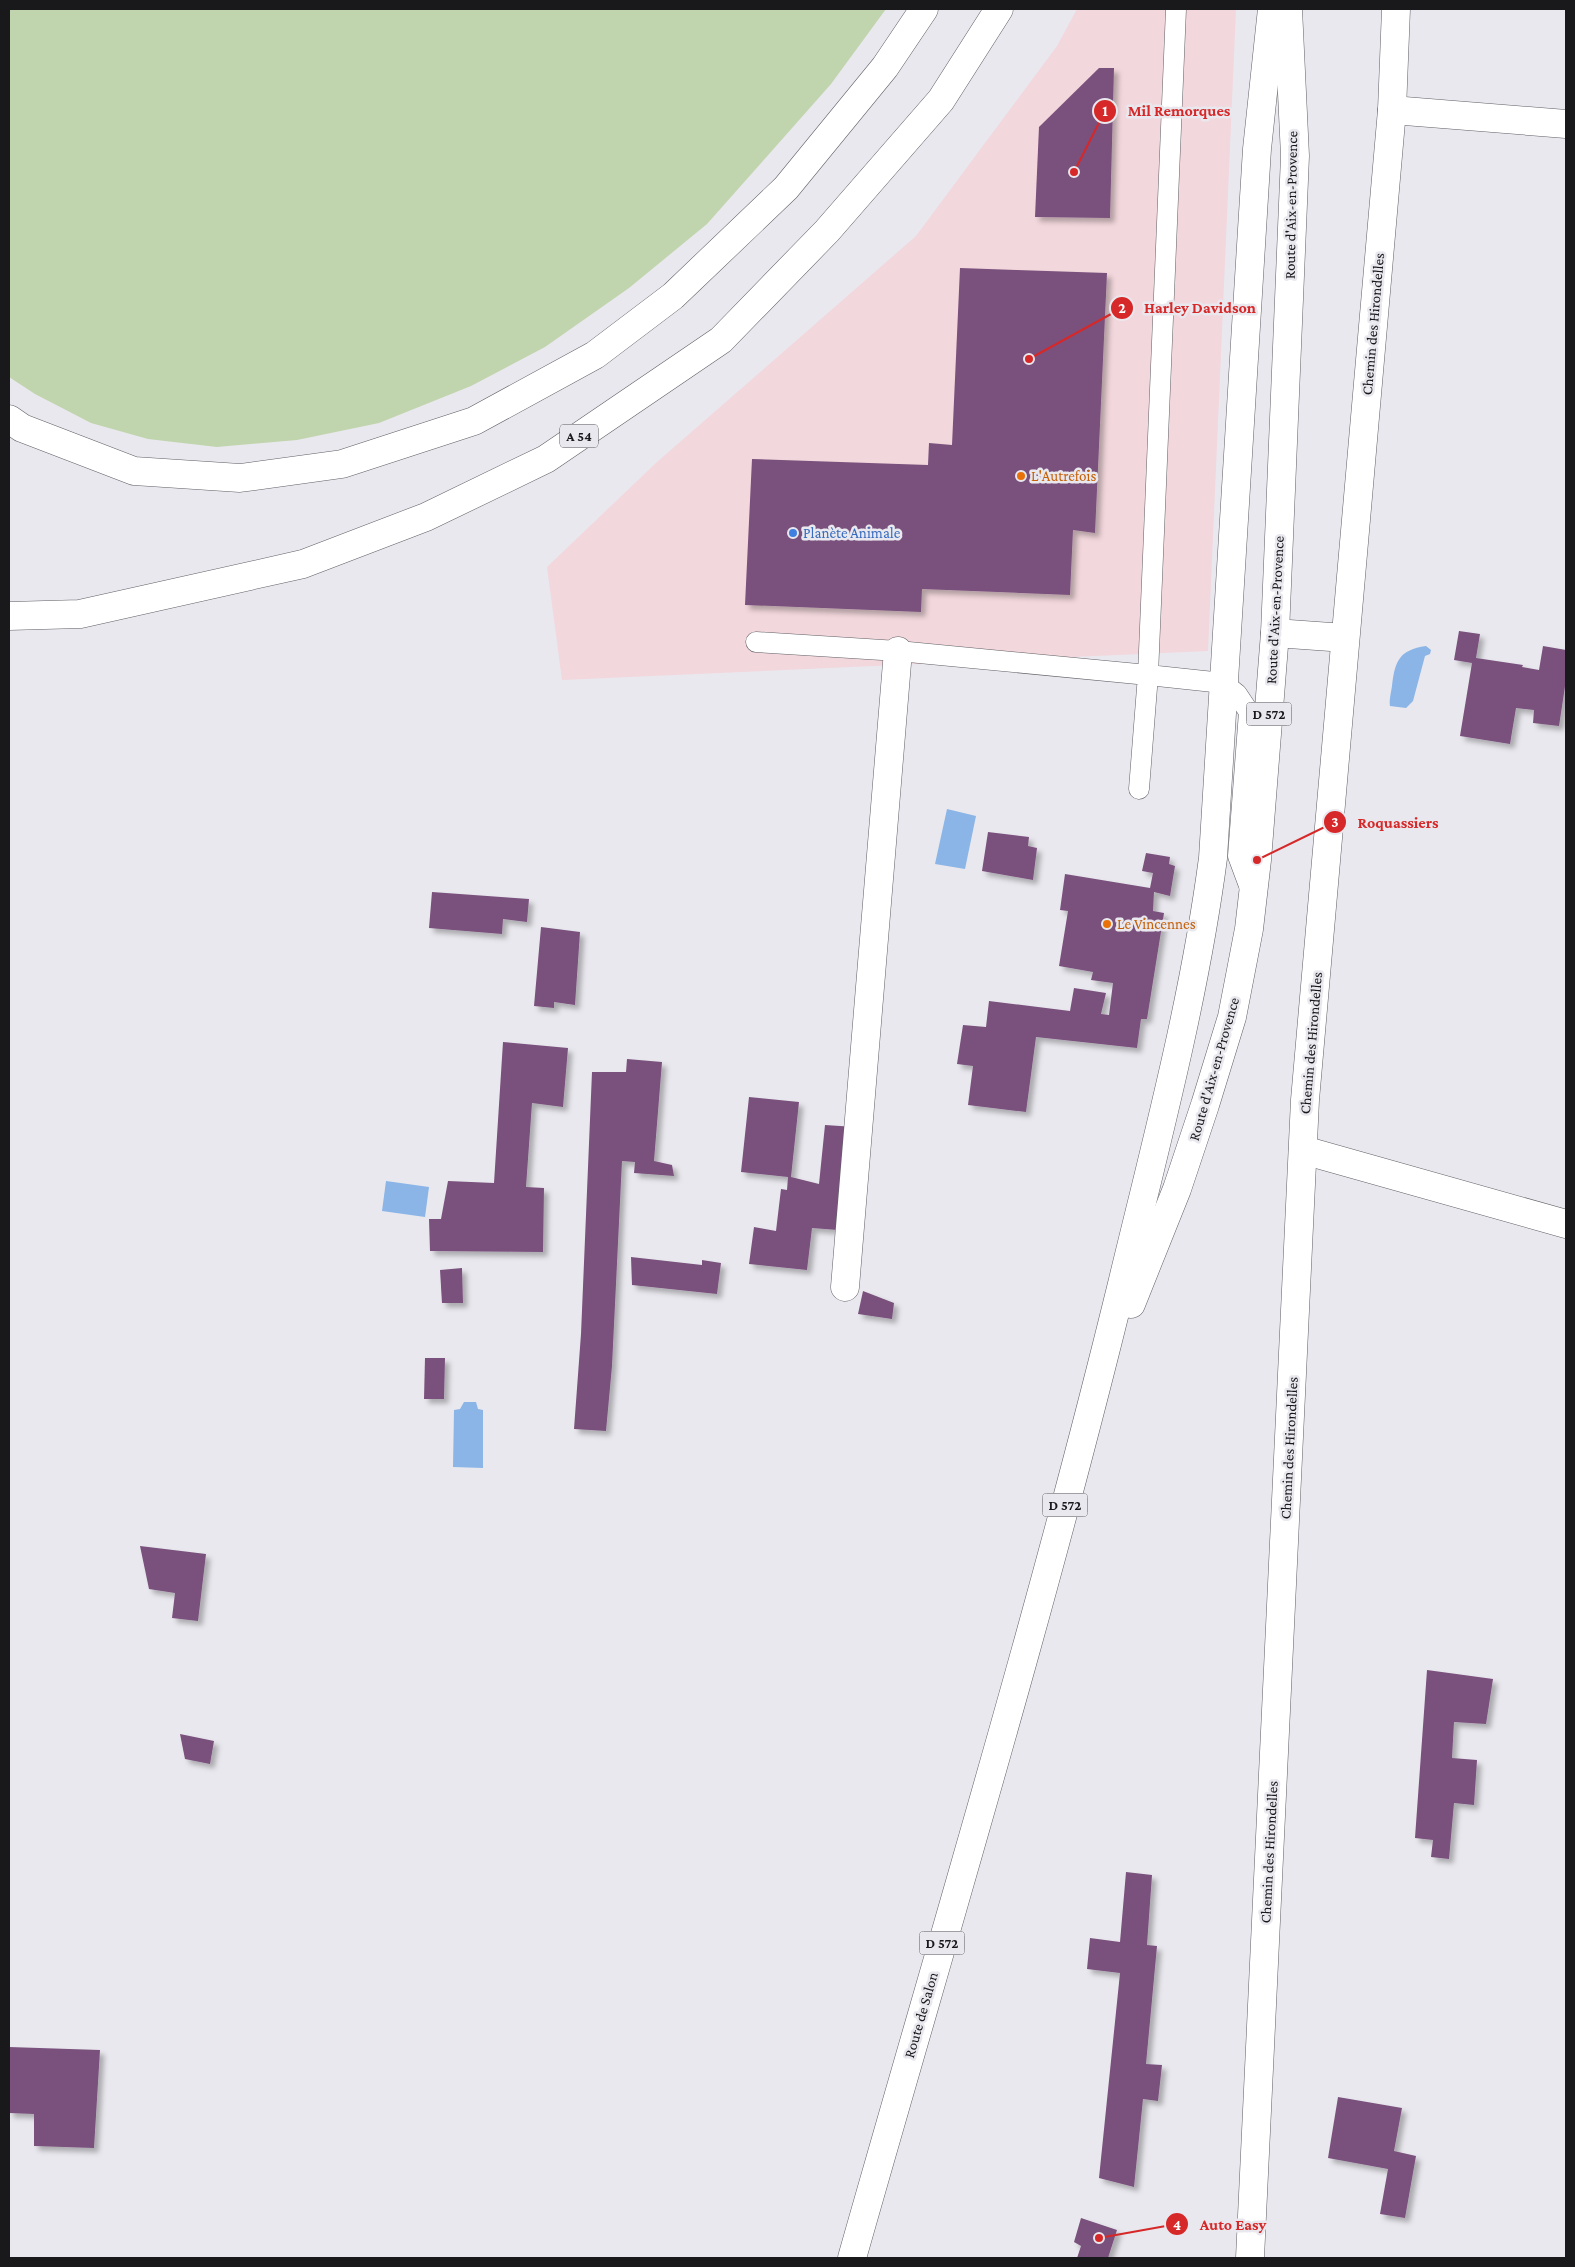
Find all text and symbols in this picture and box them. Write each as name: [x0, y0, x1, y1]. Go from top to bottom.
callout: Mil Remorques: [1092, 95, 1240, 126]
text: Mil Remorques: [1128, 102, 1231, 119]
text: 1: [1102, 103, 1108, 119]
street label: Route d'Aix-en-Provence: [1282, 130, 1300, 279]
street label: Chemin des Hirondelles: [1359, 252, 1387, 396]
callout: Harley Davidson: [1109, 292, 1266, 323]
text: Harley Davidson: [1144, 299, 1256, 316]
text: 2: [1118, 300, 1126, 316]
road number: A 54: [560, 424, 598, 448]
place label: L'Autrefois: [1031, 468, 1096, 484]
marker: L'Autrefois: [1015, 470, 1027, 482]
place label: Planète Animale: [803, 525, 901, 541]
marker: Planète Animale: [787, 527, 799, 539]
street label: Route d'Aix-en-Provence: [1263, 535, 1287, 684]
road number: D 572: [1246, 702, 1292, 726]
callout: Roquassiers: [1322, 807, 1448, 838]
text: 3: [1331, 814, 1339, 830]
text: Roquassiers: [1357, 814, 1439, 831]
place label: Le Vincennes: [1117, 916, 1196, 932]
marker: Le Vincennes: [1101, 918, 1113, 930]
street label: Chemin des Hirondelles: [1297, 971, 1325, 1115]
street label: Route d'Aix-en-Provence: [1186, 995, 1242, 1142]
street label: Chemin des Hirondelles: [1277, 1376, 1301, 1520]
road number: D 572: [1042, 1494, 1088, 1516]
street label: Chemin des Hirondelles: [1257, 1780, 1281, 1924]
road number: D 572: [920, 1932, 964, 1955]
street label: Route de Salon: [901, 1970, 941, 2060]
callout: Auto Easy: [1165, 2209, 1276, 2240]
text: Auto Easy: [1199, 2216, 1266, 2233]
text: 4: [1173, 2217, 1181, 2233]

